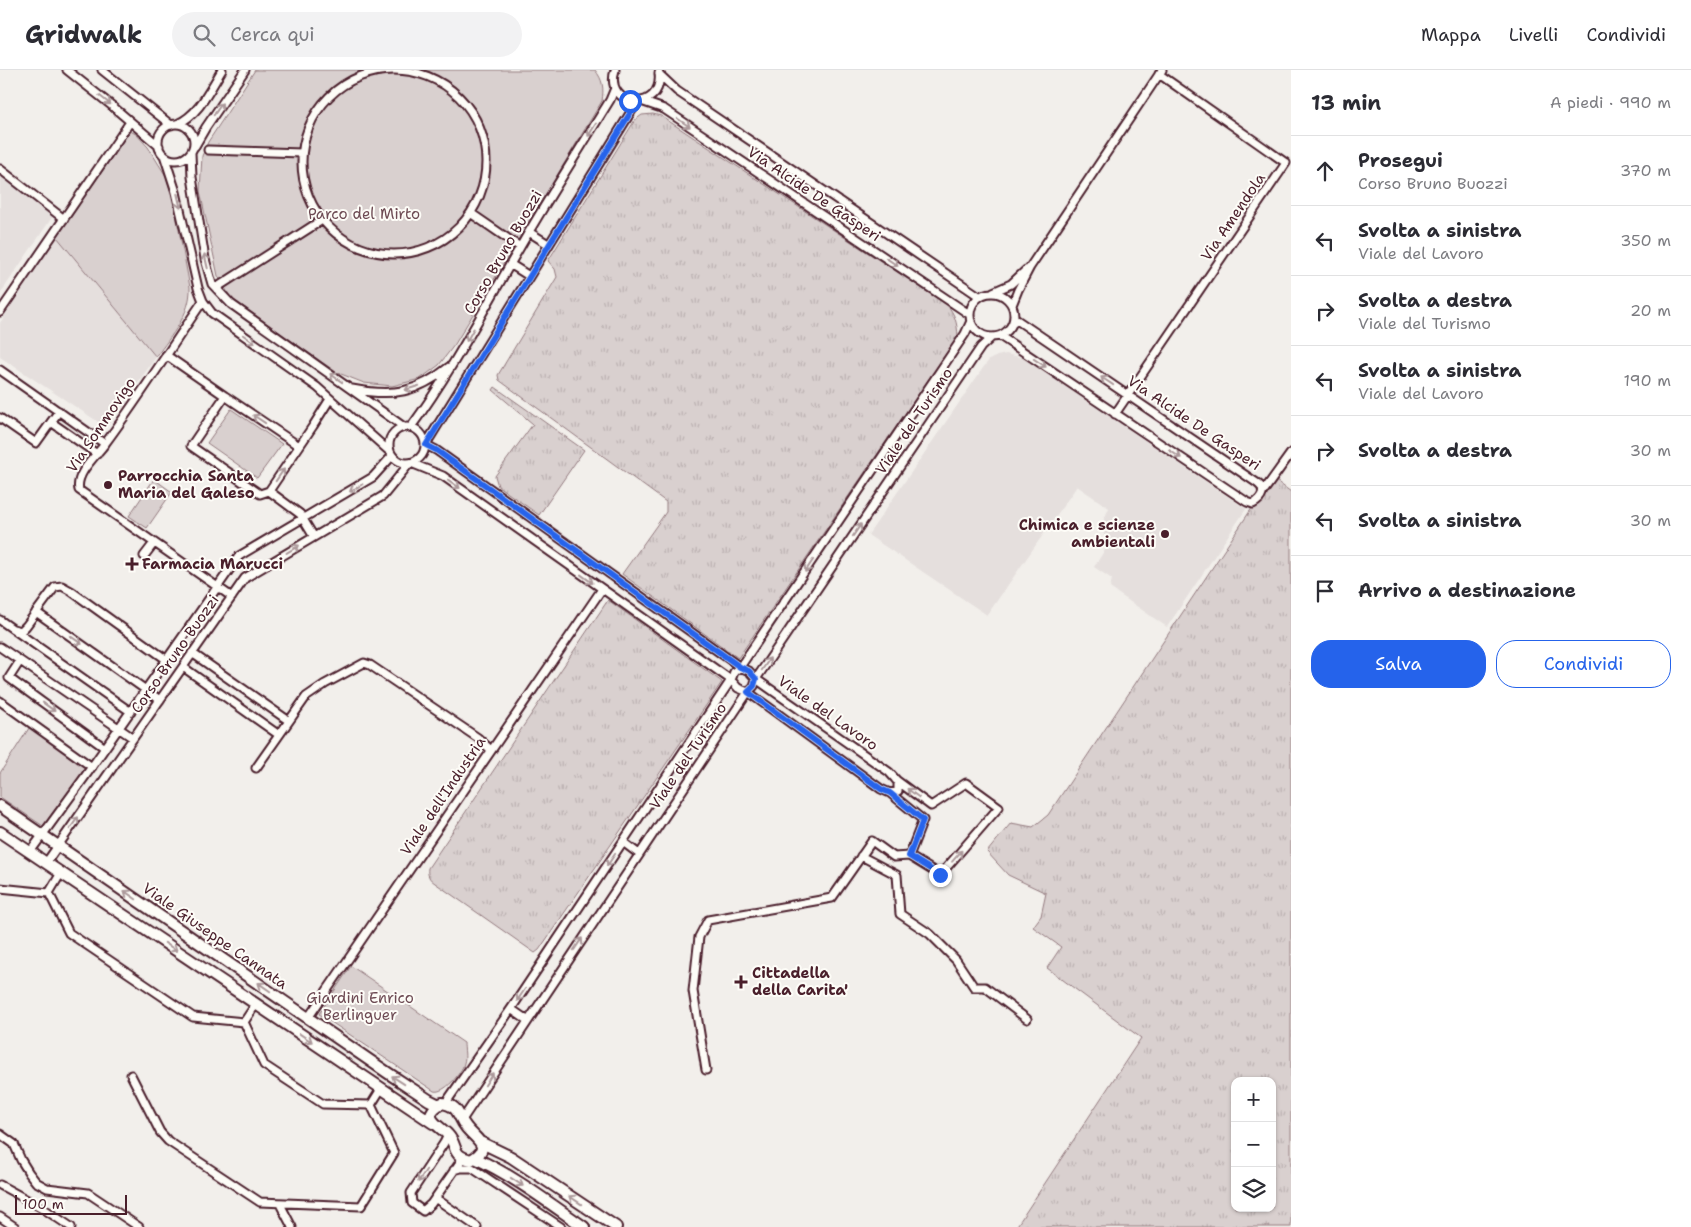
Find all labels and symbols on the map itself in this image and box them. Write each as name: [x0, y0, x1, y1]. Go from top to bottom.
route start: [619, 90, 642, 113]
one-way arrow: [98, 95, 111, 106]
one-way arrow: [213, 102, 223, 116]
one-way arrow: [677, 118, 691, 128]
one-way arrow: [586, 123, 596, 137]
street label: Via Alcide De Gasperi: [743, 142, 885, 246]
street label: Via Amendola: [1196, 169, 1270, 265]
street label: Corso Bruno Buozzi: [459, 186, 547, 318]
one-way arrow: [175, 193, 184, 209]
park label: Parco del Mirto: [308, 204, 420, 224]
one-way arrow: [201, 254, 210, 270]
one-way arrow: [884, 257, 898, 267]
one-way arrow: [465, 327, 475, 342]
one-way arrow: [241, 334, 255, 344]
one-way arrow: [1033, 358, 1047, 368]
street label: Viale del Turismo: [871, 364, 957, 478]
street label: Via Alcide De Gasperi: [1123, 371, 1265, 475]
one-way arrow: [330, 373, 343, 384]
street label: Via Sommovigo: [62, 374, 140, 476]
one-way arrow: [1100, 376, 1114, 386]
one-way arrow: [404, 384, 420, 394]
one-way arrow: [252, 414, 266, 424]
one-way arrow: [1168, 448, 1182, 459]
place label: Parrocchia Santa Maria del Galeso: [118, 466, 255, 503]
one-way arrow: [274, 468, 285, 482]
marker: Parrocchia Santa Maria del Galeso: [102, 479, 114, 491]
one-way arrow: [447, 479, 461, 490]
one-way arrow: [349, 483, 363, 493]
place label: Chimica e scienze ambientali: [1019, 515, 1155, 552]
one-way arrow: [852, 523, 862, 537]
marker: Chimica e scienze ambientali: [1159, 528, 1171, 540]
one-way arrow: [286, 544, 300, 554]
place label: Farmacia Marucci: [142, 554, 283, 574]
marker: Farmacia Marucci: [126, 558, 138, 570]
one-way arrow: [803, 559, 814, 573]
one-way arrow: [580, 574, 594, 584]
street label: Corso Bruno Buozzi: [127, 591, 223, 717]
one-way arrow: [68, 635, 82, 645]
one-way arrow: [761, 657, 771, 671]
street label: Viale del Lavoro: [774, 671, 882, 755]
street label: Viale del Turismo: [645, 699, 731, 813]
one-way arrow: [42, 701, 55, 712]
street label: Viale dell'Industria: [396, 732, 491, 859]
one-way arrow: [907, 787, 920, 798]
one-way arrow: [69, 816, 79, 830]
one-way arrow: [951, 849, 963, 862]
one-way arrow: [605, 852, 615, 866]
route end: [929, 864, 952, 887]
street label: Viale Giuseppe Cannata: [138, 878, 292, 994]
one-way arrow: [123, 890, 137, 900]
one-way arrow: [573, 937, 583, 951]
one-way arrow: [164, 942, 178, 952]
place label: Cittadella della Carita': [752, 963, 848, 1000]
marker: Cittadella della Carita': [734, 975, 748, 989]
one-way arrow: [257, 982, 271, 993]
park label: Giardini Enrico Berlinguer: [306, 988, 414, 1025]
one-way arrow: [515, 988, 526, 1002]
one-way arrow: [299, 1033, 313, 1043]
one-way arrow: [484, 1073, 494, 1087]
one-way arrow: [391, 1074, 405, 1084]
one-way arrow: [417, 1169, 427, 1183]
one-way arrow: [510, 1177, 524, 1187]
scale bar: [15, 1192, 128, 1215]
one-way arrow: [569, 1195, 583, 1205]

